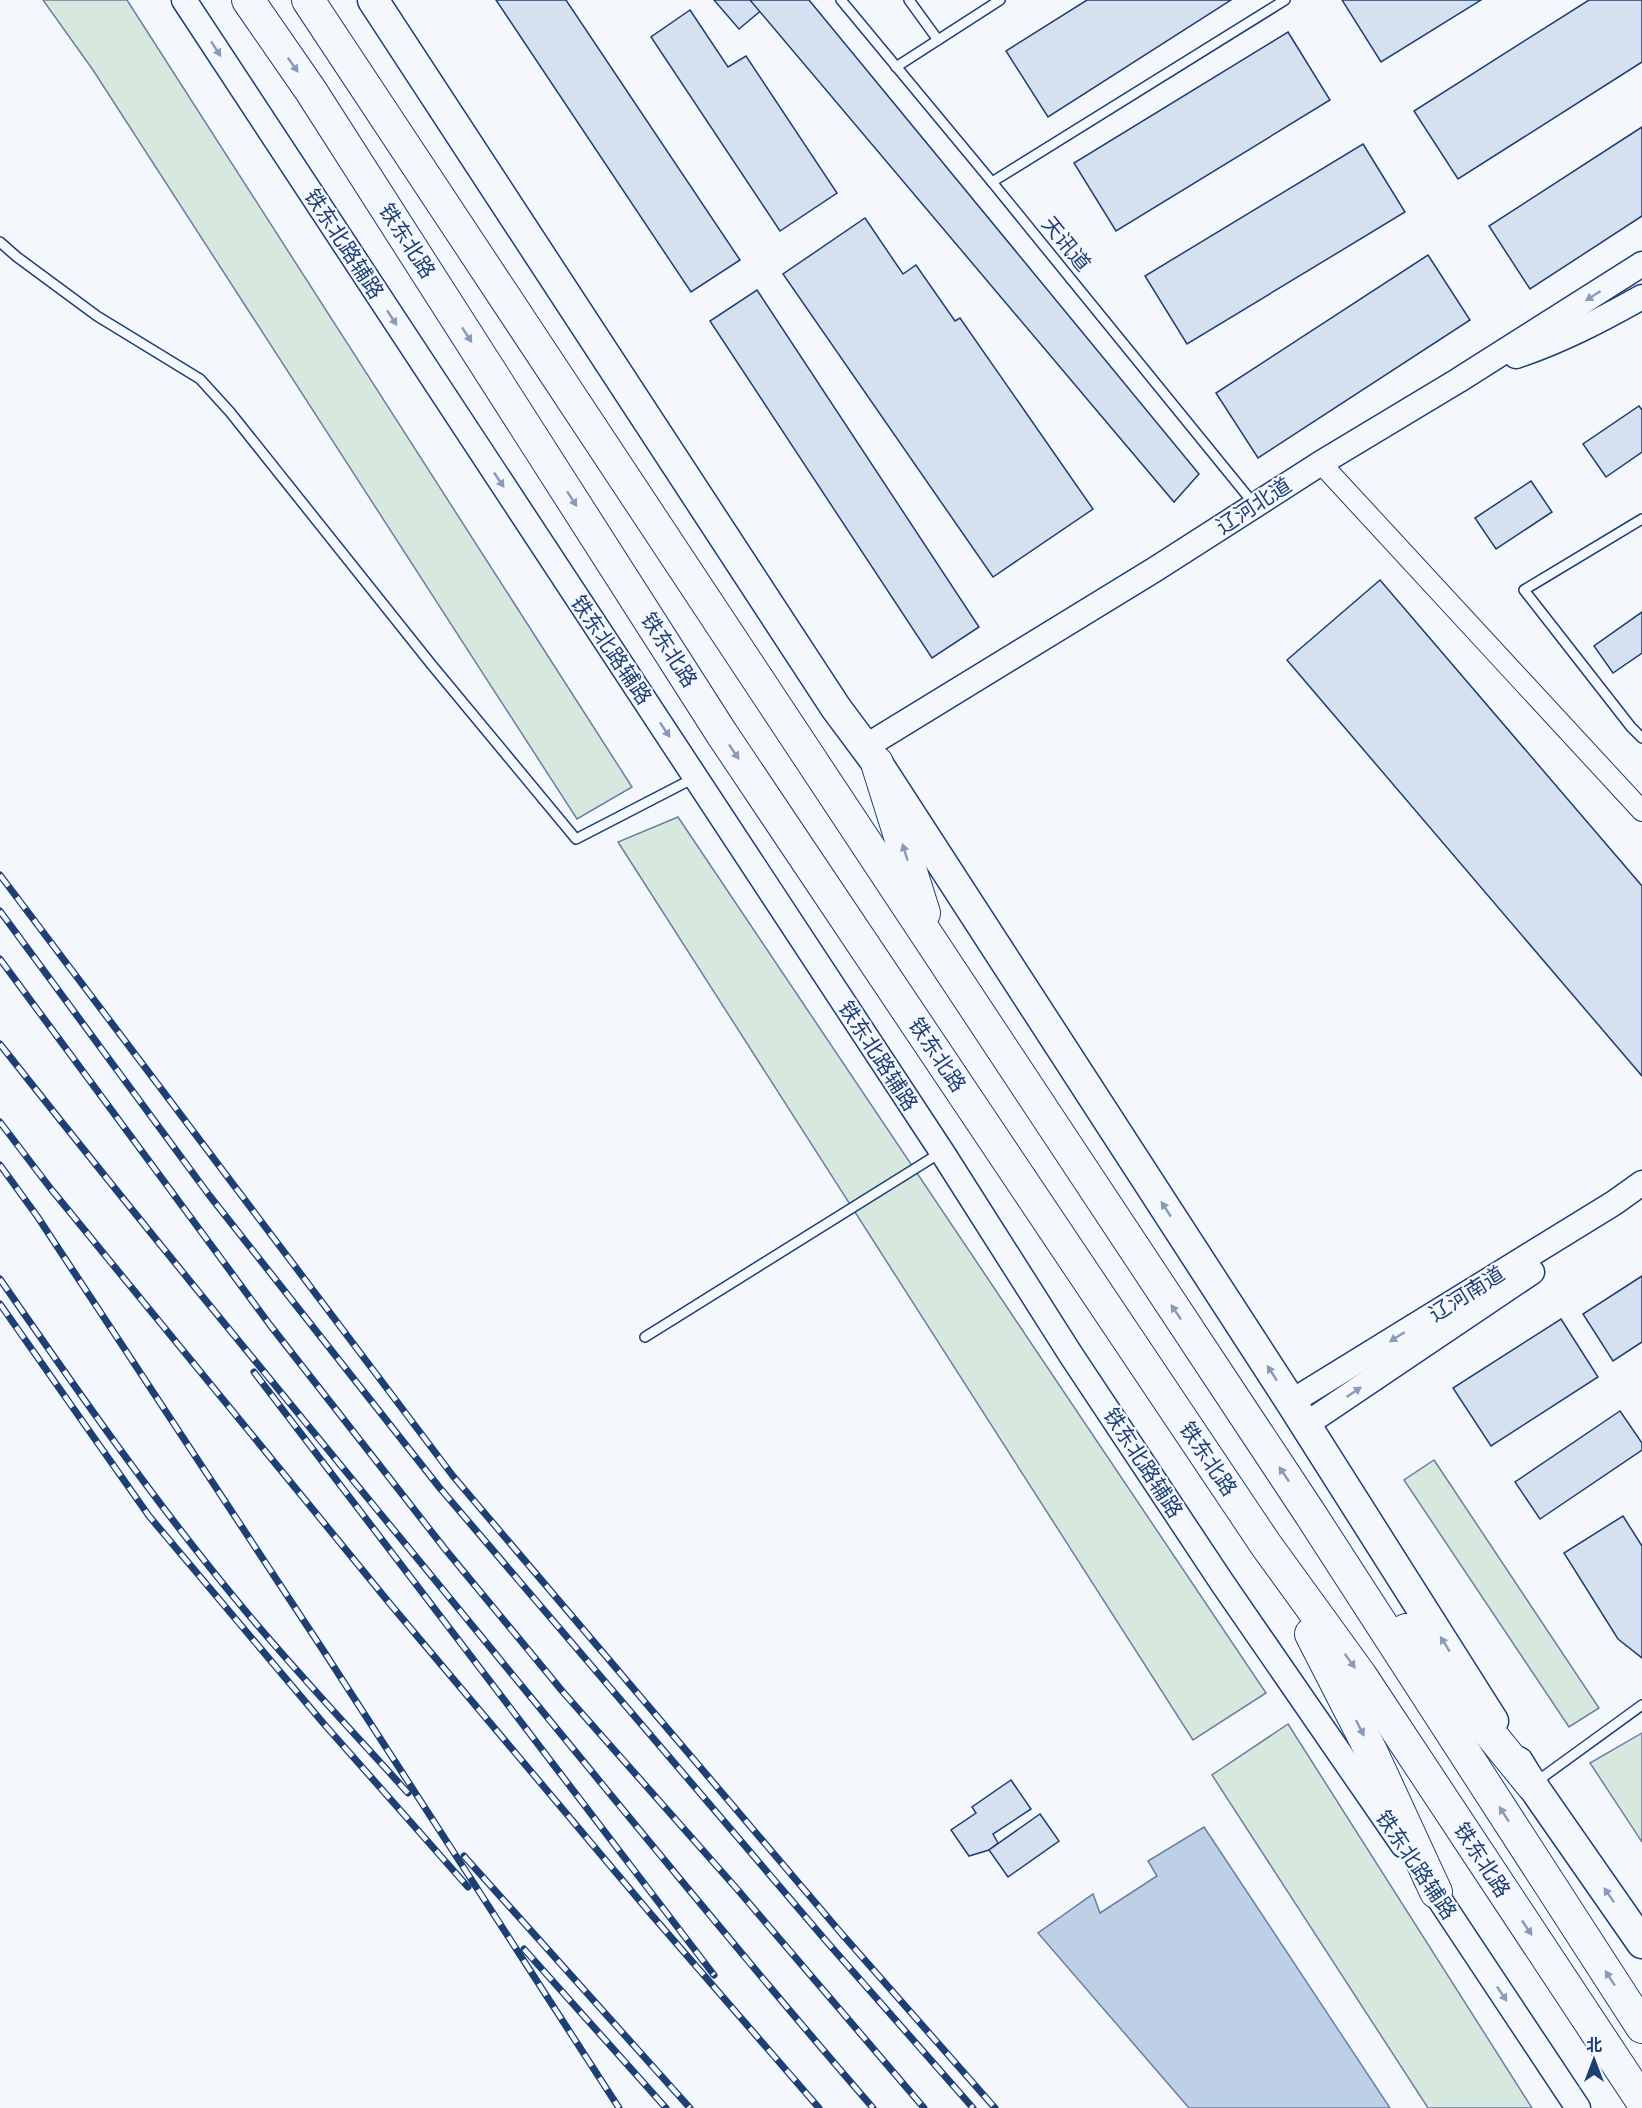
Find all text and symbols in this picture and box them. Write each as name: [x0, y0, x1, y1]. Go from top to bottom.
one-way arrow: [210, 41, 221, 57]
one-way arrow: [287, 57, 299, 73]
street label: 铁东北路辅路: [300, 185, 388, 303]
street label: 铁东北路: [375, 199, 440, 282]
street label: 天讯道: [1038, 212, 1095, 275]
one-way arrow: [1585, 291, 1601, 302]
one-way arrow: [386, 309, 397, 326]
one-way arrow: [461, 327, 472, 343]
one-way arrow: [493, 472, 505, 488]
street label: 辽河北道: [1212, 473, 1295, 538]
one-way arrow: [566, 491, 577, 507]
street label: 铁东北路辅路: [567, 591, 656, 708]
street label: 铁东北路: [637, 608, 702, 691]
one-way arrow: [659, 722, 671, 738]
one-way arrow: [728, 743, 740, 759]
one-way arrow: [899, 843, 909, 861]
street label: 铁东北路辅路: [834, 997, 922, 1115]
street label: 铁东北路: [904, 1013, 970, 1096]
one-way arrow: [1160, 1202, 1172, 1218]
street label: 辽河南道: [1425, 1262, 1508, 1326]
one-way arrow: [1171, 1304, 1182, 1320]
one-way arrow: [1389, 1332, 1405, 1343]
one-way arrow: [1267, 1365, 1278, 1381]
one-way arrow: [1346, 1387, 1362, 1398]
street label: 铁东北路辅路: [1099, 1404, 1187, 1522]
street label: 铁东北路: [1175, 1417, 1241, 1500]
one-way arrow: [1278, 1466, 1289, 1483]
one-way arrow: [1440, 1636, 1451, 1652]
one-way arrow: [1344, 1652, 1356, 1668]
one-way arrow: [1355, 1720, 1365, 1737]
street label: 铁东北路辅路: [1372, 1806, 1461, 1923]
one-way arrow: [1499, 1806, 1510, 1822]
street label: 铁东北路: [1450, 1818, 1515, 1901]
one-way arrow: [1604, 1887, 1615, 1903]
one-way arrow: [1521, 1920, 1533, 1936]
one-way arrow: [1605, 1970, 1616, 1986]
one-way arrow: [1496, 1986, 1508, 2002]
north arrow: [1564, 2030, 1624, 2090]
text: 北: [1586, 2037, 1602, 2054]

